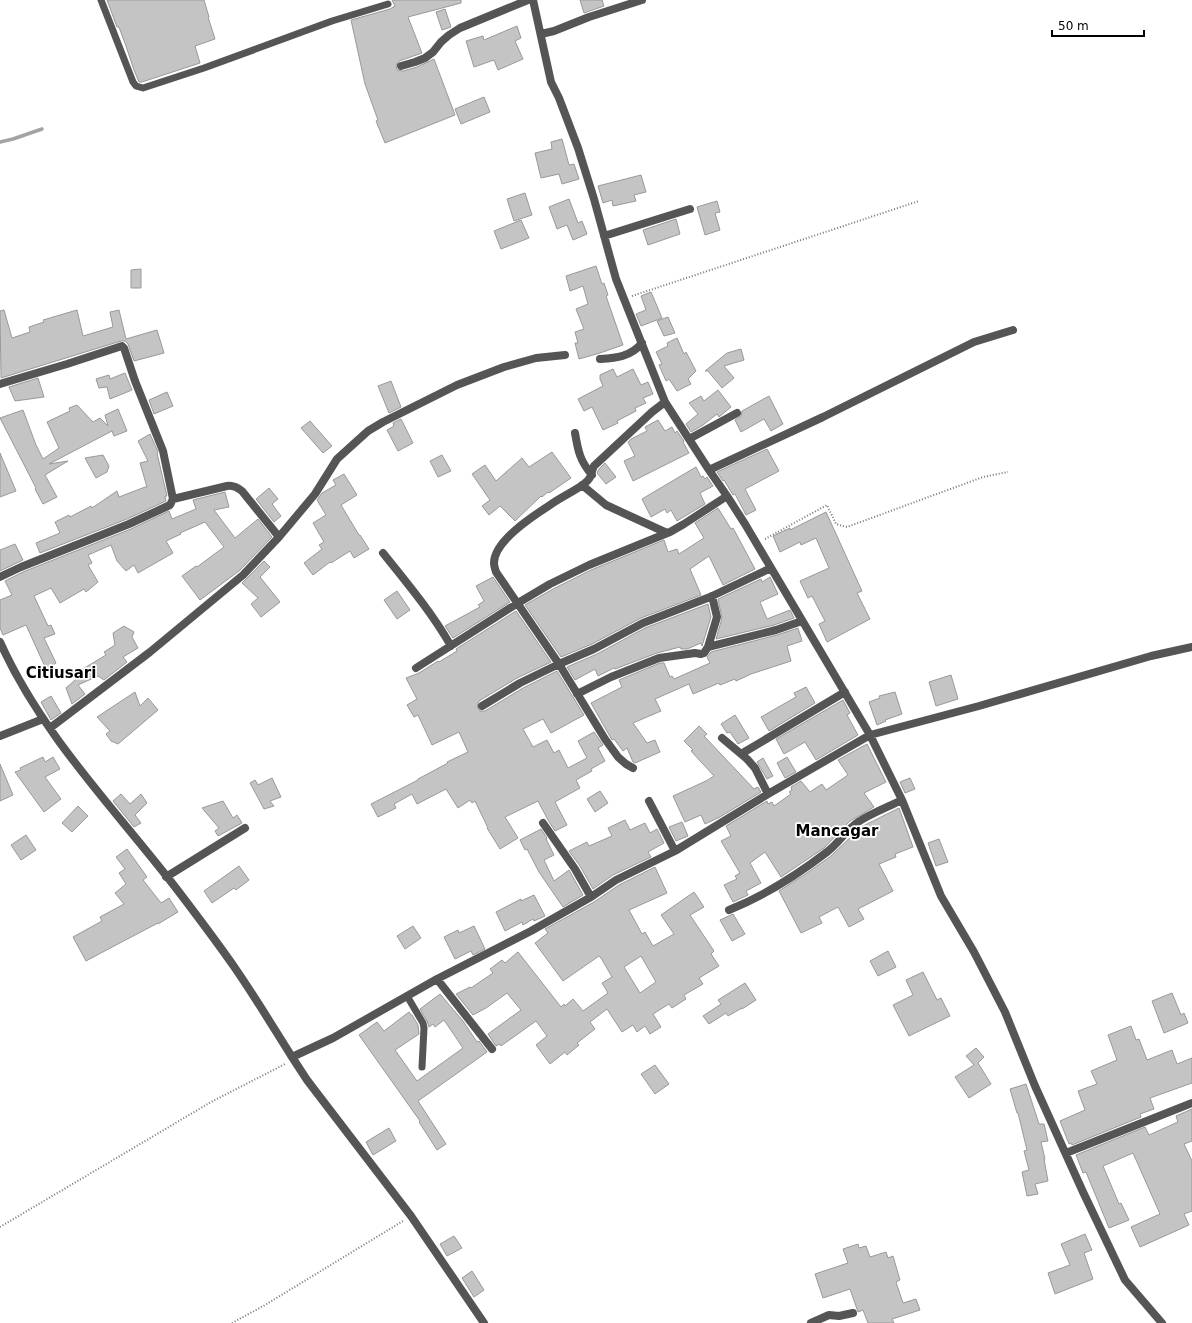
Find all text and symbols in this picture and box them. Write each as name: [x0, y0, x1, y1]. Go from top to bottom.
scale bar: [1052, 12, 1144, 38]
text: 50 m: [1058, 19, 1089, 33]
district label: Citiusari: [26, 664, 96, 682]
district label: Mancagar: [796, 822, 879, 840]

